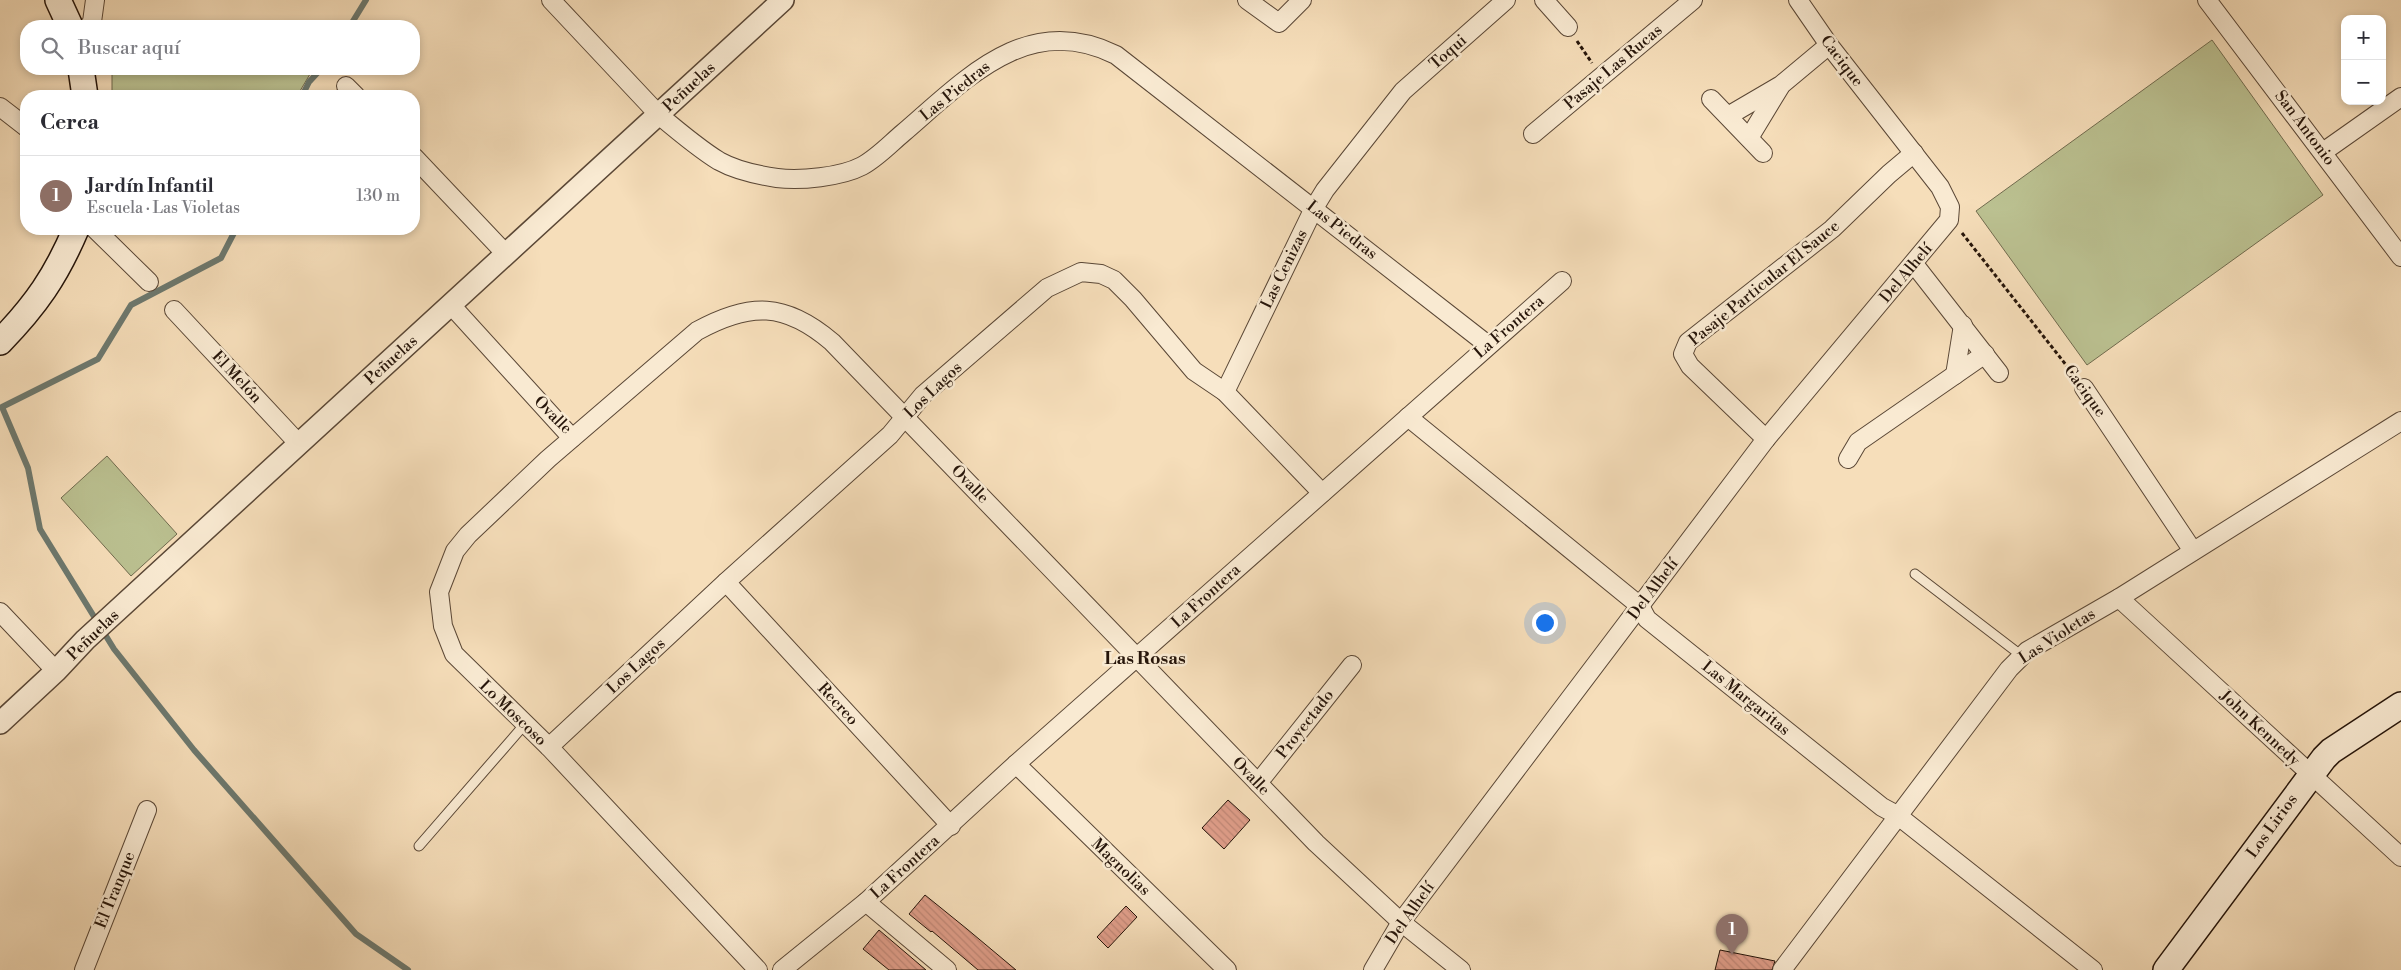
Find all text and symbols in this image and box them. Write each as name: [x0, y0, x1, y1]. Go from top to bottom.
map controls: [2341, 15, 2386, 105]
button: +: [2341, 15, 2386, 60]
search box: [20, 20, 420, 75]
street label: Pasaje Las Rucas: [1560, 20, 1666, 114]
street label: Toqui: [1425, 30, 1471, 74]
street label: Cacique: [1816, 31, 1868, 91]
icon: search: [38, 34, 66, 62]
text: Buscar aquí: [78, 36, 180, 60]
street label: Las Piedras: [916, 57, 994, 125]
street label: Peñuelas: [659, 58, 719, 116]
button: −: [2341, 60, 2386, 105]
street label: San Antonio: [2270, 86, 2340, 170]
text: Cerca: [40, 110, 99, 136]
text: Jardín Infantil: [87, 174, 214, 198]
text: 1: [52, 186, 60, 206]
text: 130 m: [356, 186, 400, 206]
street label: Las Piedras: [1303, 196, 1381, 264]
text: Escuela · Las Violetas: [87, 198, 240, 218]
street label: Pasaje Particular El Sauce: [1685, 216, 1843, 350]
street label: Las Cenizas: [1256, 226, 1312, 312]
street label: Del Alhelí: [1875, 238, 1937, 307]
street label: La Frontera: [1470, 291, 1549, 363]
street label: Peñuelas: [360, 331, 422, 389]
street label: El Melón: [208, 347, 267, 408]
street label: Los Lagos: [900, 357, 966, 423]
street label: Cacique: [2059, 361, 2111, 421]
street label: Ovalle: [530, 392, 576, 438]
street label: Ovalle: [947, 460, 993, 508]
street label: Del Alhelí: [1623, 554, 1683, 624]
street label: La Frontera: [1167, 559, 1245, 632]
street label: Las Violetas: [2015, 604, 2099, 668]
street label: Peñuelas: [63, 605, 123, 665]
your location: [1532, 610, 1558, 636]
street label: Los Lagos: [603, 634, 669, 698]
district label: Las Rosas: [1104, 647, 1186, 670]
street label: Las Margaritas: [1698, 656, 1794, 740]
street label: Lo Moscoso: [475, 676, 551, 750]
street label: Recreo: [813, 679, 863, 729]
street label: Proyectado: [1272, 685, 1338, 763]
street label: John Kennedy: [2215, 685, 2304, 770]
street label: Ovalle: [1228, 752, 1274, 800]
street label: Los Lirios: [2242, 790, 2302, 862]
street label: La Frontera: [866, 830, 944, 903]
street label: Magnolias: [1087, 834, 1155, 900]
street label: El Tranque: [91, 849, 139, 931]
street label: Del Alhelí: [1381, 877, 1439, 948]
pin: 1: [1716, 914, 1748, 955]

